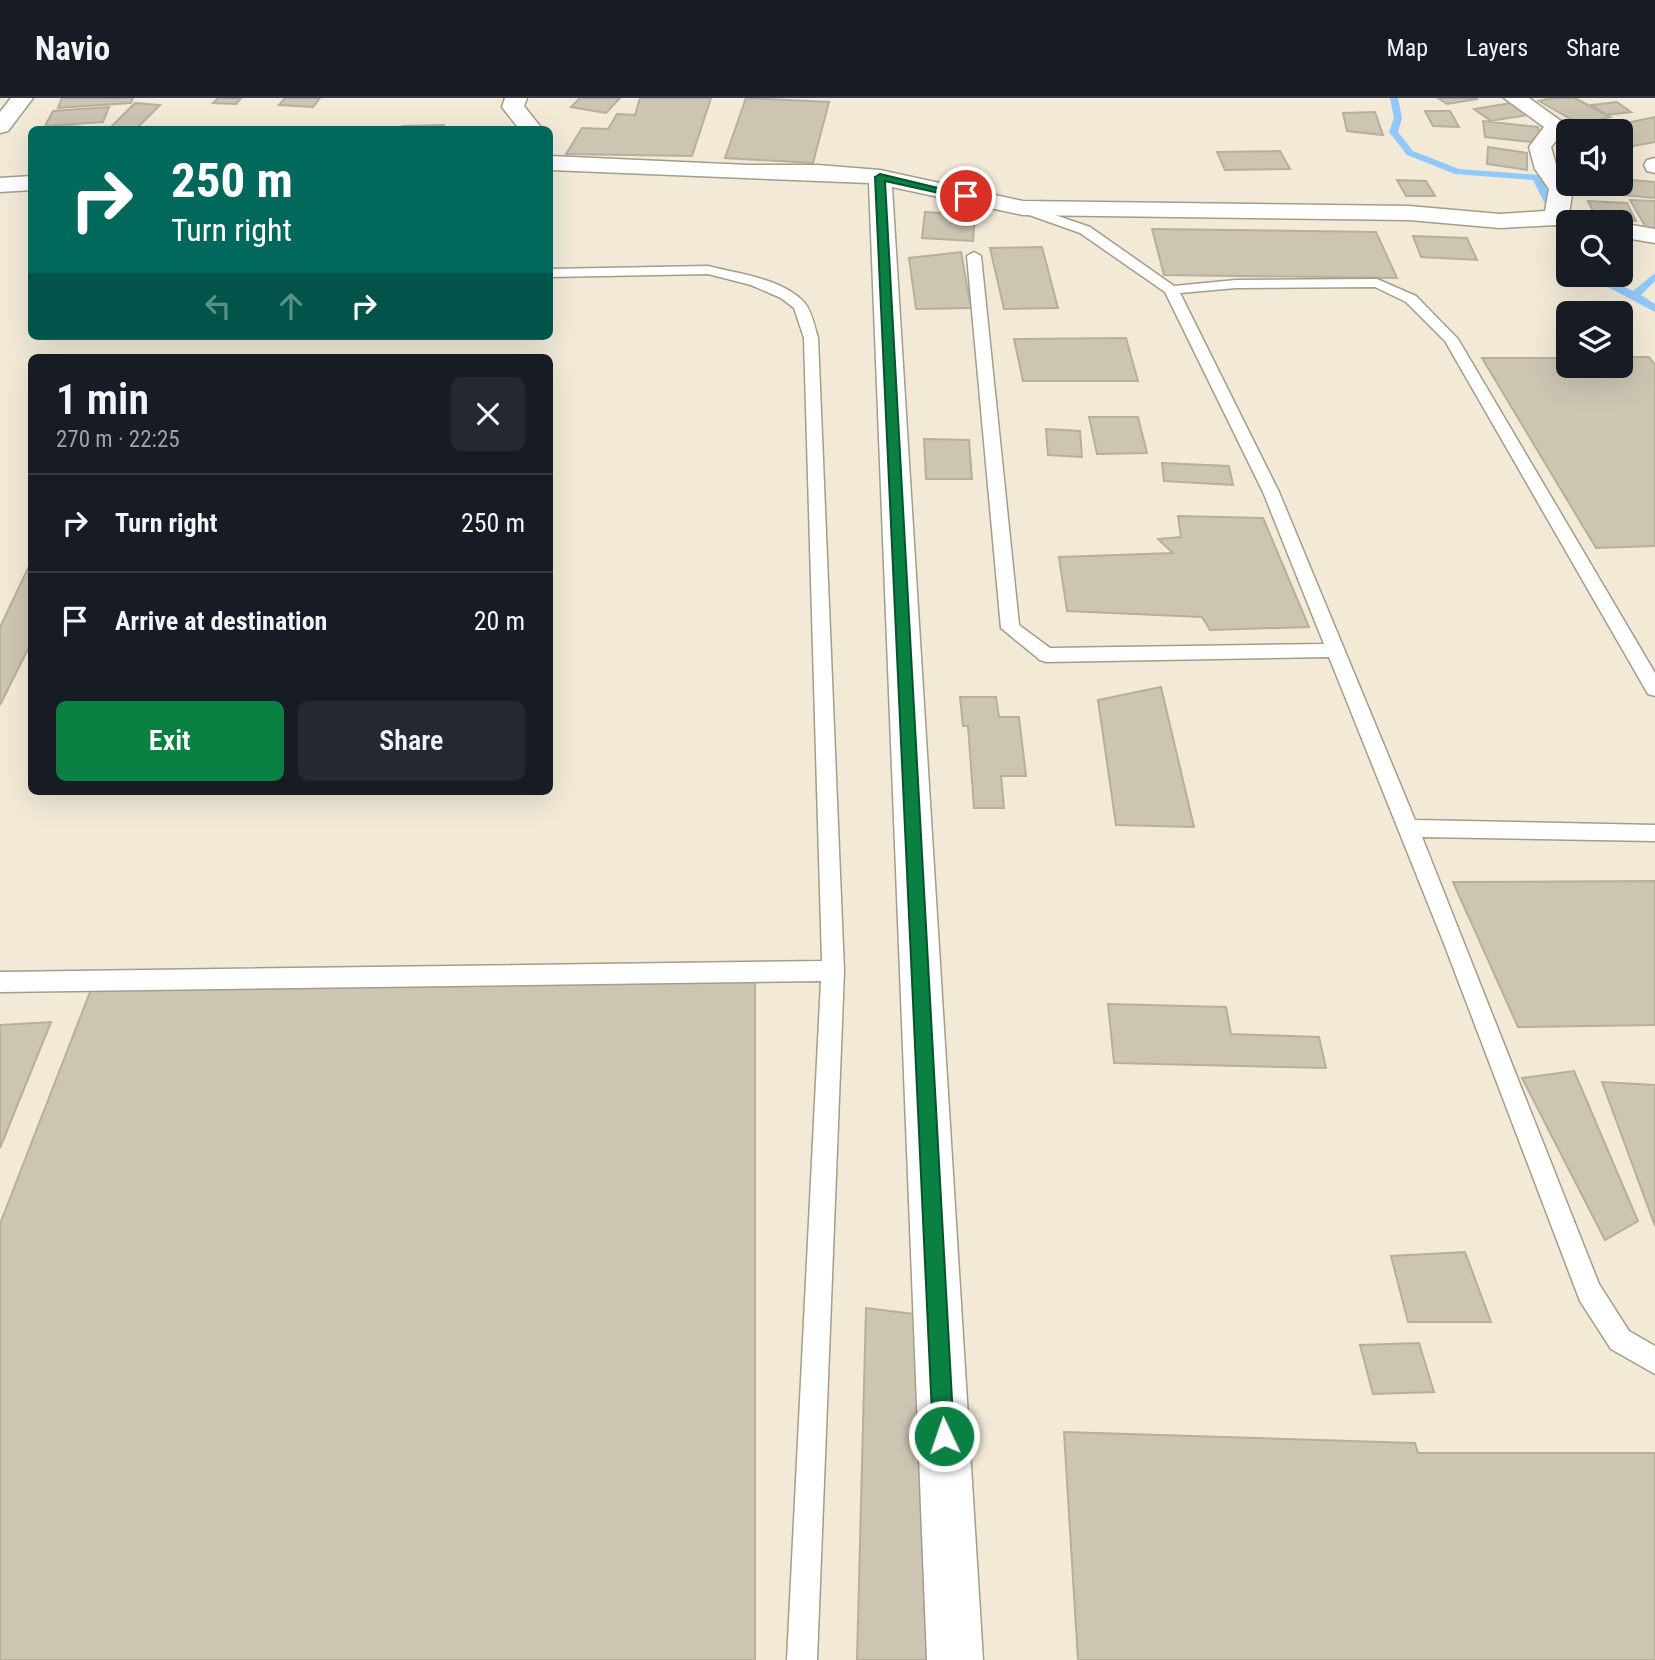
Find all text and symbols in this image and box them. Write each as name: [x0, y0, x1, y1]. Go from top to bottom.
text: Navio: [35, 29, 110, 68]
text: Map: [1387, 34, 1428, 62]
text: Layers: [1466, 34, 1528, 62]
text: Share: [1566, 34, 1620, 62]
map controls: [1556, 119, 1633, 378]
button: sound: [1556, 119, 1633, 196]
text: 250 m: [171, 152, 293, 209]
icon: right: [56, 154, 147, 245]
pin: [936, 166, 996, 226]
icon: arrive: [947, 177, 985, 215]
button: search: [1556, 210, 1633, 287]
text: Turn right: [171, 211, 292, 249]
icon: left: [199, 287, 237, 325]
icon: ahead: [272, 287, 310, 325]
icon: right: [345, 287, 383, 325]
button: layers: [1556, 301, 1633, 378]
text: 1 min: [56, 375, 149, 424]
button: close: [451, 377, 525, 451]
text: 270 m · 22:25: [56, 426, 180, 453]
icon: right: [56, 504, 94, 542]
text: Turn right: [115, 508, 217, 538]
text: 250 m: [461, 508, 525, 538]
icon: arrive: [56, 602, 94, 640]
text: Arrive at destination: [115, 606, 327, 636]
text: 20 m: [474, 606, 525, 636]
button: Exit: [56, 701, 284, 781]
button: Share: [298, 701, 525, 781]
position arrow: [907, 1399, 981, 1473]

